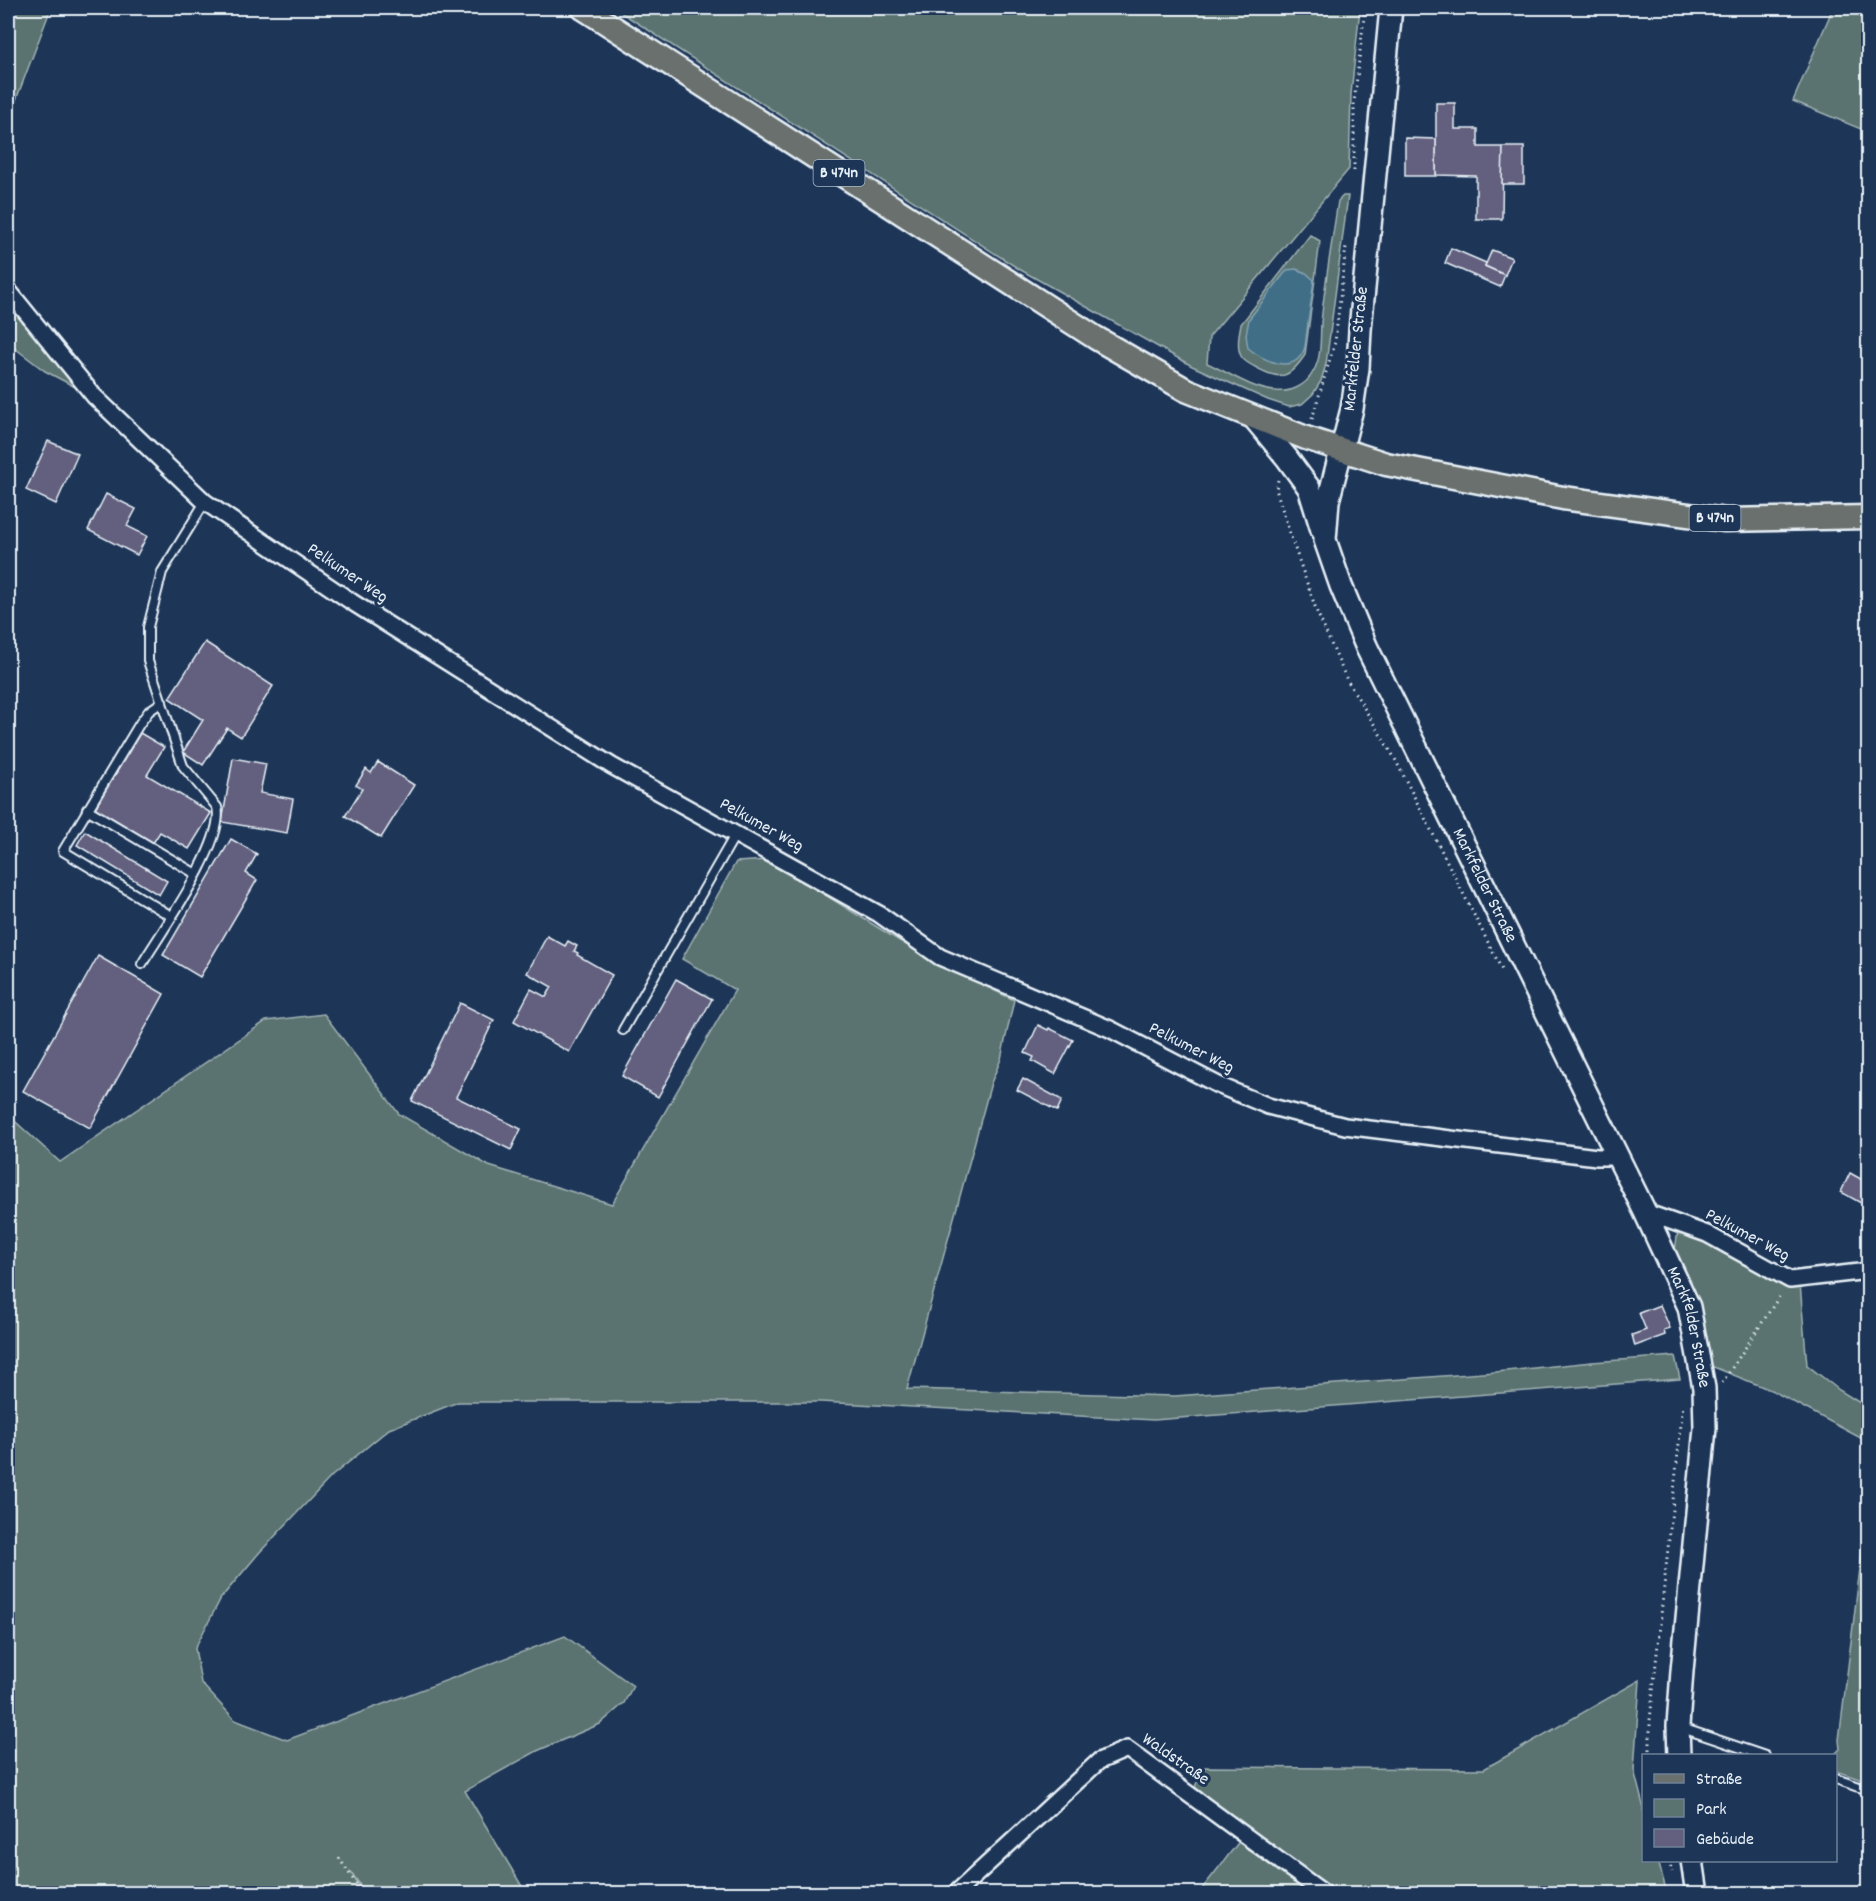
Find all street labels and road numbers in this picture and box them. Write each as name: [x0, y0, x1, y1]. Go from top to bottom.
road number: B 474n: [814, 160, 864, 186]
street label: Markfelder Straße: [1338, 285, 1376, 412]
road number: B 474n: [1690, 505, 1740, 531]
street label: Pelkumer Weg: [302, 538, 393, 610]
street label: Pelkumer Weg: [714, 793, 808, 859]
street label: Markfelder Straße: [1445, 824, 1523, 947]
street label: Pelkumer Weg: [1144, 1017, 1238, 1081]
street label: Pelkumer Weg: [1700, 1203, 1794, 1269]
street label: Markfelder Straße: [1660, 1263, 1716, 1390]
street label: Waldstraße: [1136, 1728, 1214, 1792]

